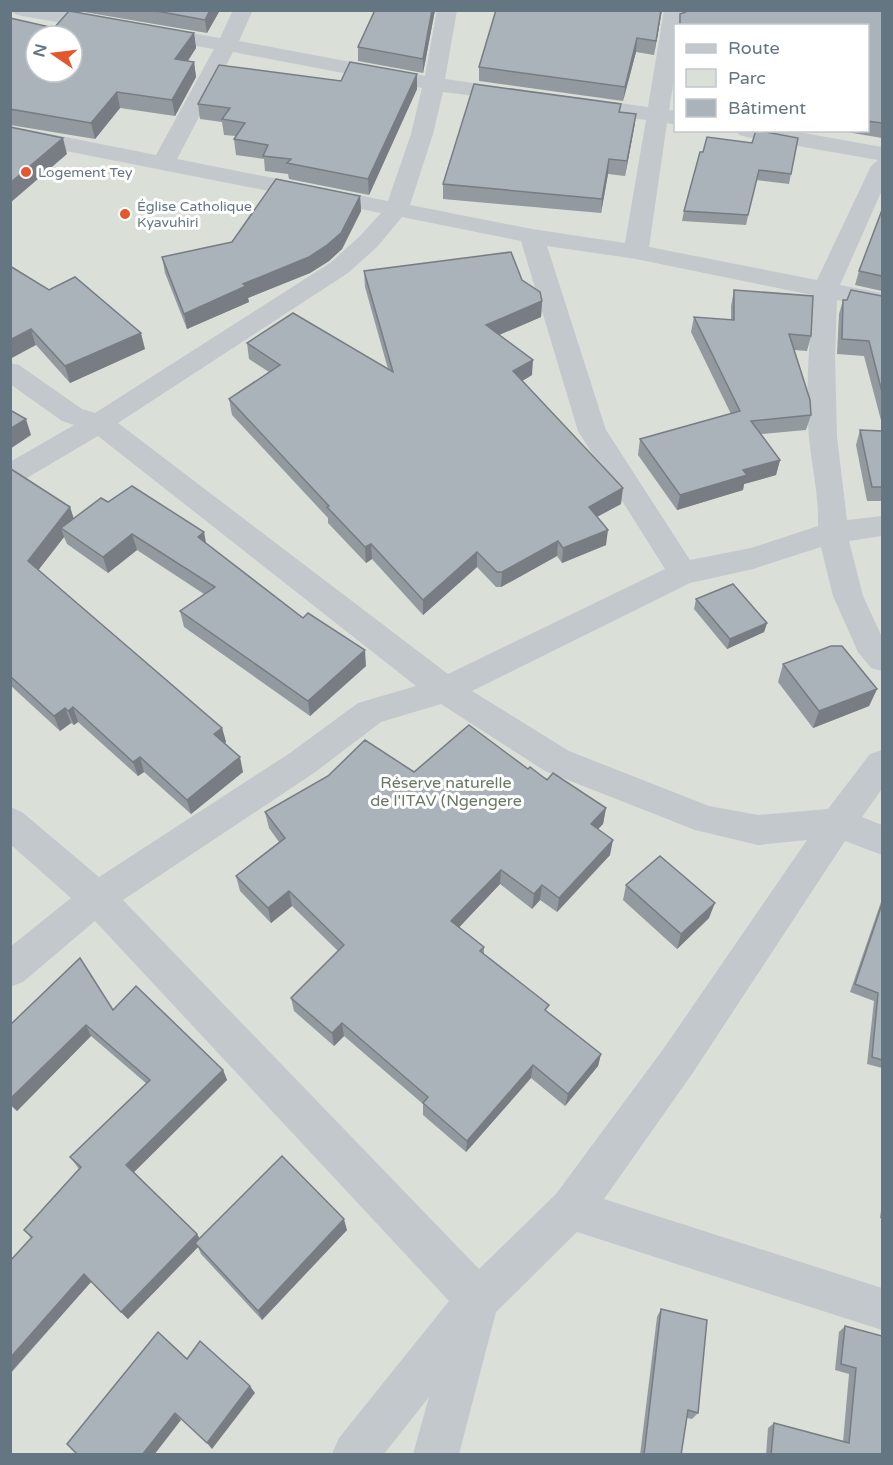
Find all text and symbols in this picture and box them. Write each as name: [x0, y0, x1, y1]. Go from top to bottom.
north arrow: [24, 24, 84, 84]
legend: [674, 24, 869, 132]
text: Route: [728, 37, 780, 59]
text: N: [29, 42, 52, 59]
text: Parc: [728, 67, 766, 89]
text: Bâtiment: [728, 97, 806, 119]
place label: Logement Tey: [38, 164, 133, 181]
marker: Logement Tey: [19, 165, 33, 179]
place label: Église Catholique Kyavuhiri: [137, 198, 252, 231]
marker: Église Catholique Kyavuhiri: [118, 207, 132, 221]
park label: Réserve naturelle de l'ITAV (Ngengere: [370, 773, 522, 811]

